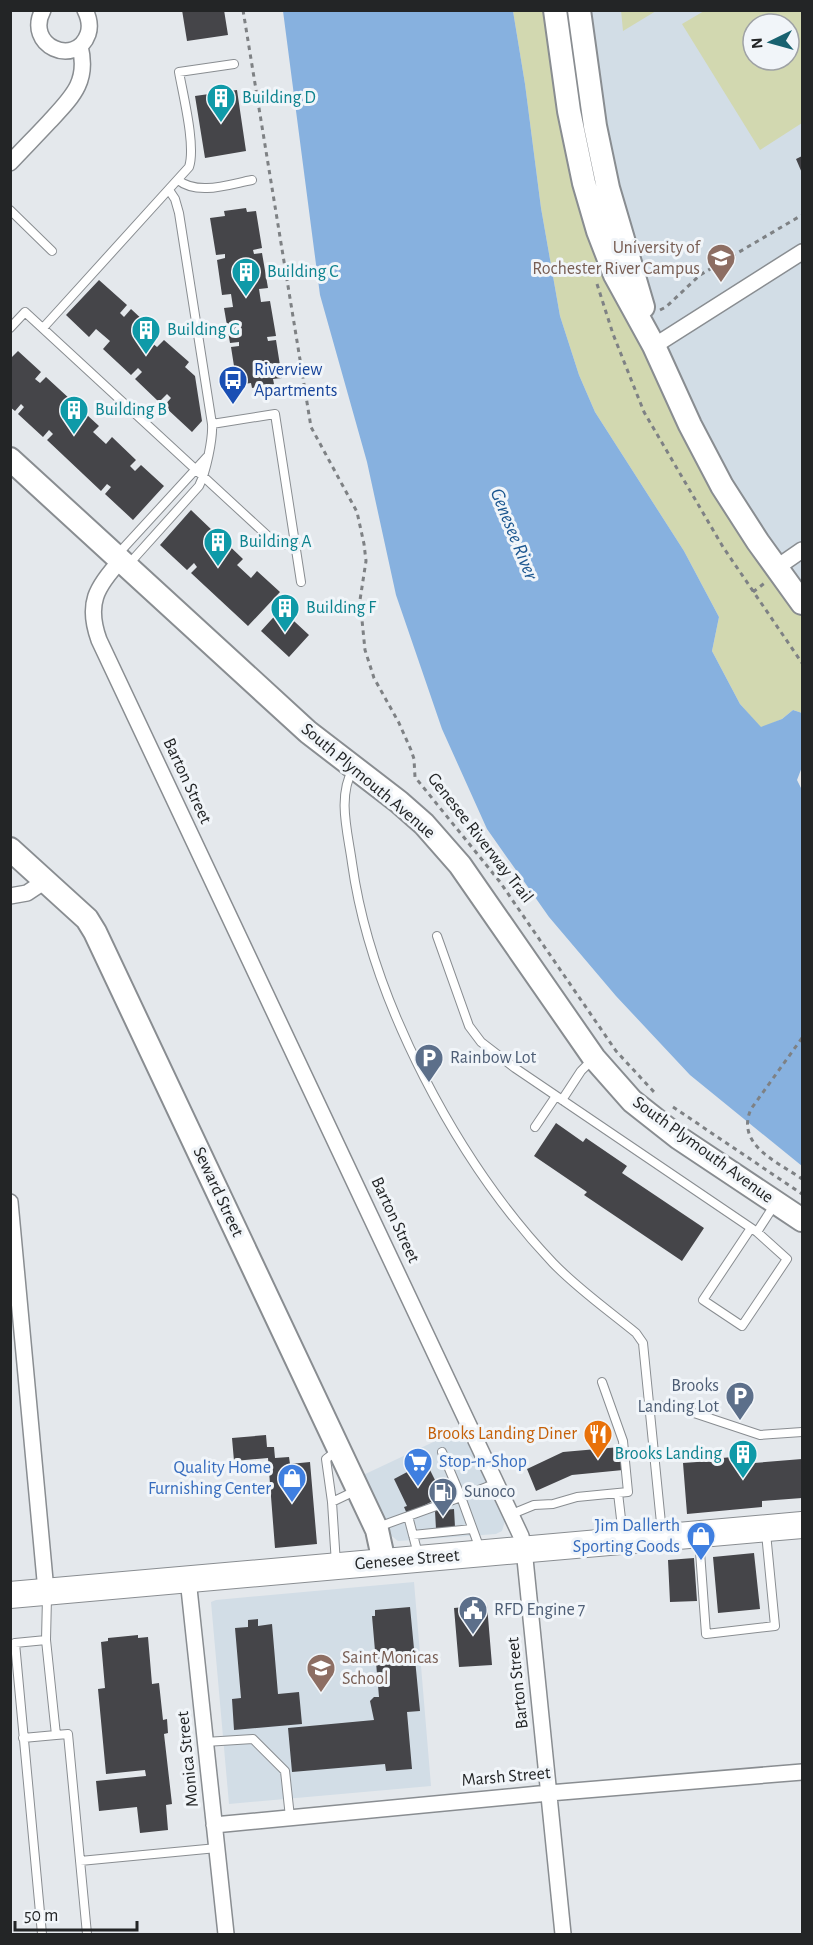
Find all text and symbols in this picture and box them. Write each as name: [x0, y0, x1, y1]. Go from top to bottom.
north arrow: [741, 12, 801, 72]
text: N: [749, 37, 766, 49]
building icon: Building D: [205, 82, 237, 124]
place label: Building D: [242, 89, 316, 107]
place label: University of Rochester River Campus: [532, 239, 702, 278]
school or university icon: University of Rochester River Campus: [705, 242, 737, 284]
building icon: Building C: [230, 256, 262, 298]
place label: Building C: [267, 263, 339, 281]
building icon: Building G: [130, 314, 162, 356]
place label: Building G: [167, 321, 240, 339]
place label: Riverview Apartments: [254, 361, 337, 400]
bus stop icon: Riverview Apartments: [217, 364, 249, 406]
building icon: Building B: [58, 394, 90, 436]
place label: Building B: [95, 401, 167, 419]
water label: Genesee River: [487, 485, 542, 583]
building icon: Building A: [202, 526, 234, 568]
place label: Building A: [239, 533, 312, 551]
building icon: Building F: [269, 592, 301, 634]
place label: Building F: [306, 599, 376, 617]
street label: South Plymouth Avenue: [298, 720, 438, 842]
street label: Barton Street: [159, 735, 215, 827]
street label: Genesee Riverway Trail: [424, 770, 536, 906]
parking icon: Rainbow Lot: [413, 1042, 445, 1084]
place label: Rainbow Lot: [450, 1049, 537, 1067]
street label: South Plymouth Avenue: [629, 1093, 777, 1207]
street label: Seward Street: [189, 1144, 247, 1240]
street label: Barton Street: [367, 1174, 423, 1266]
place label: Brooks Landing Lot: [638, 1377, 719, 1416]
parking icon: Brooks Landing Lot: [724, 1380, 756, 1422]
restaurant icon: Brooks Landing Diner: [582, 1418, 614, 1460]
place label: Brooks Landing Diner: [427, 1425, 577, 1443]
building icon: Brooks Landing: [727, 1438, 759, 1480]
place label: Brooks Landing: [615, 1445, 722, 1463]
supermarket icon: Stop-n-Shop: [402, 1446, 434, 1488]
place label: Stop-n-Shop: [439, 1453, 527, 1471]
place label: Quality Home Furnishing Center: [148, 1459, 271, 1498]
shop icon: Quality Home Furnishing Center: [276, 1462, 308, 1504]
fuel station icon: Sunoco: [427, 1476, 459, 1518]
place label: Sunoco: [464, 1483, 516, 1501]
place label: Jim Dallerth Sporting Goods: [573, 1517, 680, 1556]
shop icon: Jim Dallerth Sporting Goods: [685, 1520, 717, 1562]
street label: Genesee Street: [354, 1546, 460, 1574]
public building icon: RFD Engine 7: [457, 1594, 489, 1636]
place label: RFD Engine 7: [494, 1601, 585, 1619]
street label: Barton Street: [504, 1636, 532, 1730]
place label: Saint Monicas School: [342, 1649, 439, 1688]
school or university icon: Saint Monicas School: [305, 1652, 337, 1694]
street label: Monica Street: [174, 1710, 202, 1808]
street label: Marsh Street: [461, 1764, 552, 1790]
scale bar: [15, 1894, 136, 1932]
text: 50 m: [24, 1907, 58, 1925]

